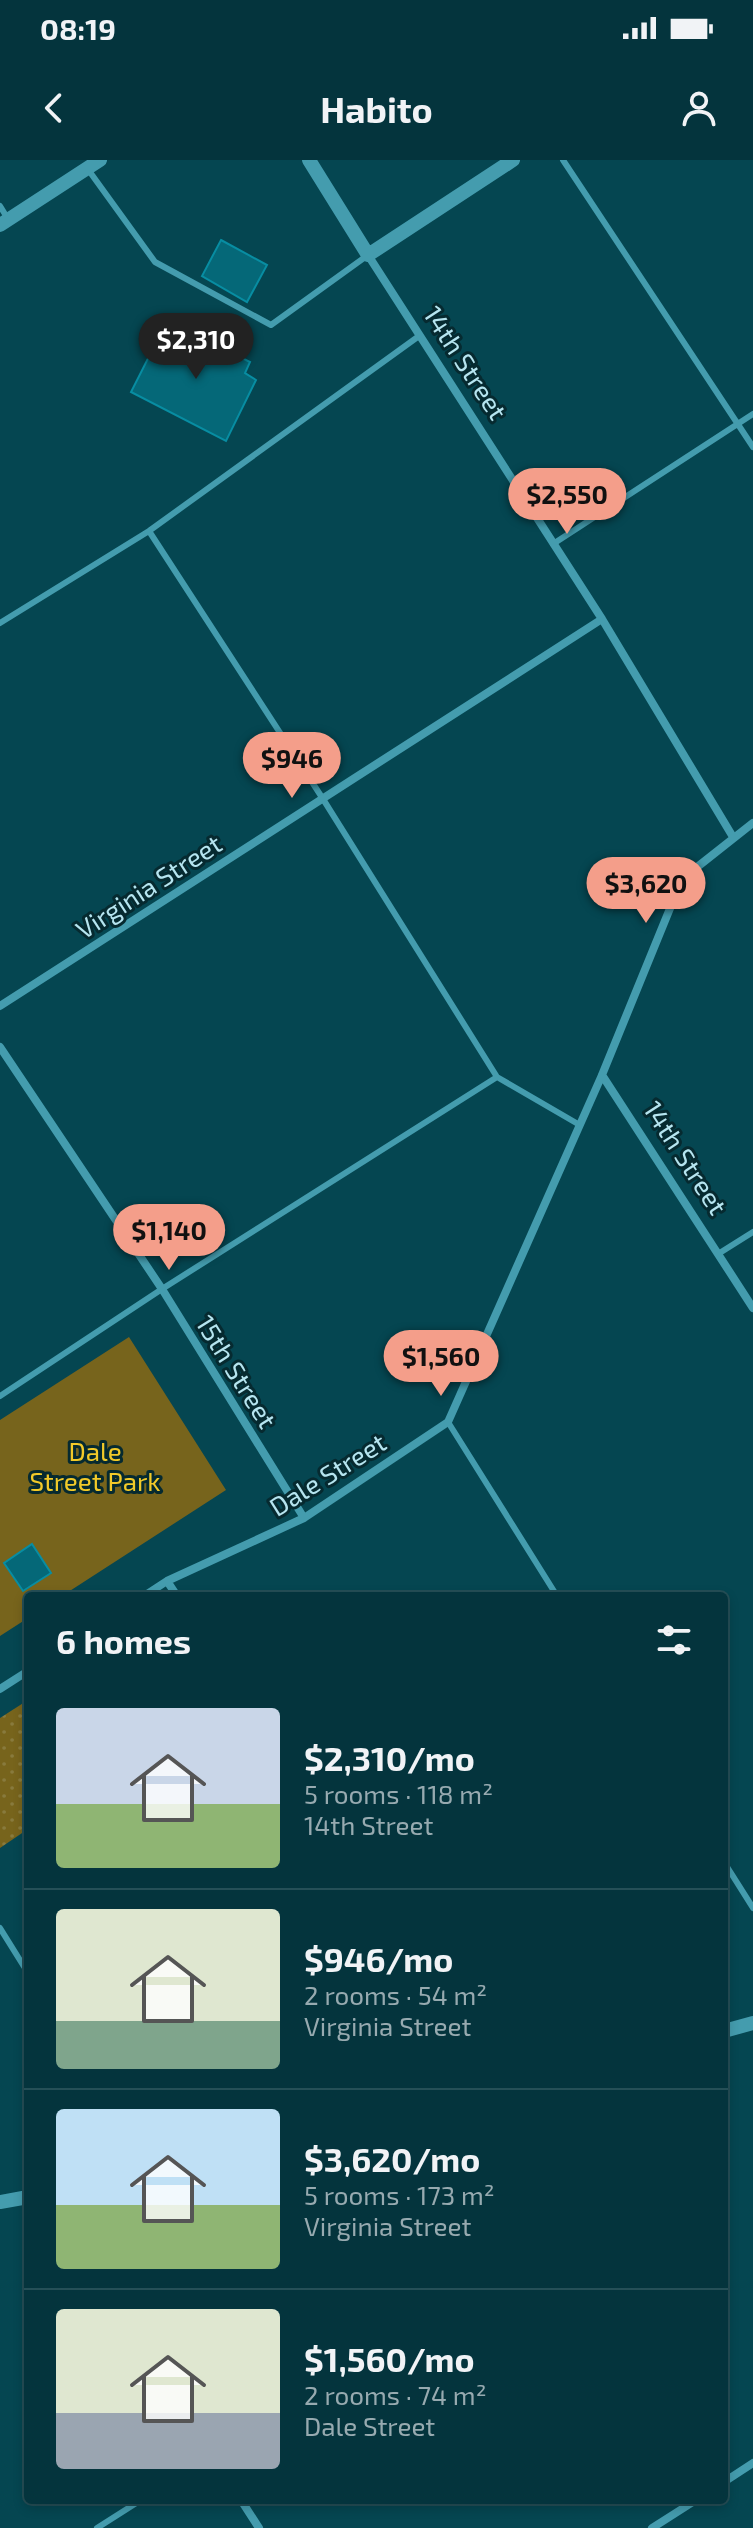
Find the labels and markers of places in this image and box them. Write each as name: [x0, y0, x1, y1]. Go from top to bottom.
pin: $2,310: [131, 313, 261, 381]
pin: $2,550: [502, 468, 632, 536]
pin: $946: [245, 732, 339, 800]
pin: $3,620: [581, 857, 711, 925]
pin: $1,140: [104, 1204, 234, 1272]
pin: $1,560: [376, 1330, 506, 1398]

